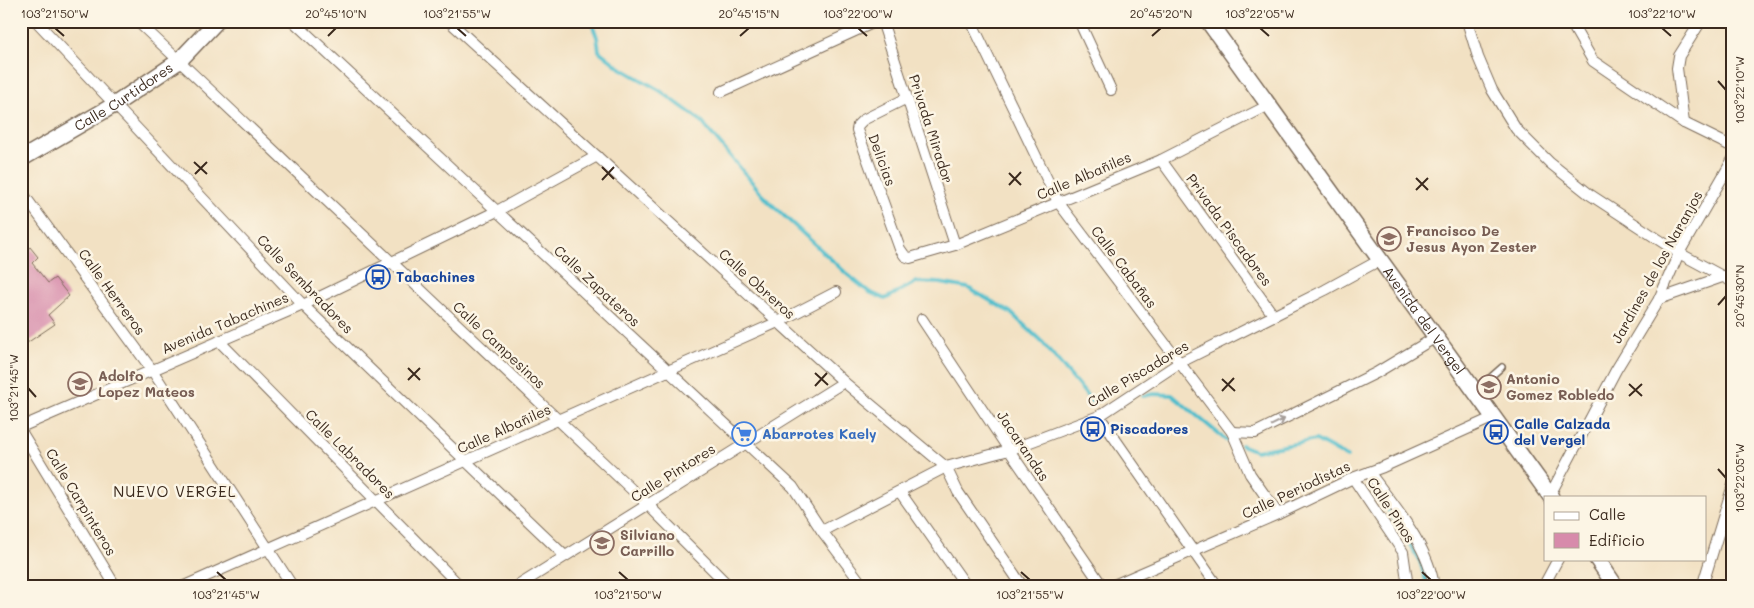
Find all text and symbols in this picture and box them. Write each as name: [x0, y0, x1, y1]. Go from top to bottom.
text: 103°21'50"W: [21, 5, 89, 21]
text: 20°45'10"N: [305, 5, 367, 21]
text: 103°21'55"W: [423, 5, 491, 21]
text: 20°45'15"N: [719, 5, 779, 21]
text: 103°22'00"W: [823, 5, 893, 21]
text: 20°45'20"N: [1130, 5, 1192, 21]
text: 103°22'05"W: [1225, 5, 1295, 21]
text: 103°22'10"W: [1628, 5, 1696, 21]
text: 103°22'10"W: [1731, 56, 1747, 124]
street label: Calle Curtidores: [71, 58, 176, 135]
street label: Privada Mirador: [905, 72, 958, 186]
street label: Delicias: [864, 131, 901, 189]
street label: Calle Albañiles: [1034, 147, 1134, 204]
street label: Privada Piscadores: [1182, 170, 1277, 290]
street label: Jardines de los Naranjos: [1607, 187, 1707, 346]
place label: Francisco De Jesus Ayon Zester: [1406, 221, 1537, 256]
street label: Calle Cabañas: [1087, 222, 1162, 312]
school or university icon: Francisco De Jesus Ayon Zester: [1376, 226, 1402, 252]
street label: Calle Sembradores: [253, 230, 358, 337]
street label: Calle Zapateros: [550, 241, 645, 331]
street label: Calle Obreros: [715, 244, 800, 323]
street label: Calle Herreros: [75, 245, 150, 339]
street label: Avenida del Vergel: [1379, 262, 1470, 378]
bus stop icon: Tabachines: [365, 264, 391, 290]
text: 20°45'30"N: [1731, 265, 1747, 327]
place label: Tabachines: [396, 267, 475, 286]
street label: Avenida Tabachines: [158, 287, 291, 358]
street label: Calle Campesinos: [449, 297, 550, 393]
street label: Calle Piscadores: [1083, 336, 1192, 411]
text: 103°21'45"W: [5, 354, 21, 422]
place label: Adolfo Lopez Mateos: [98, 366, 195, 401]
place label: Antonio Gomez Robledo: [1506, 369, 1615, 404]
school or university icon: Adolfo Lopez Mateos: [67, 371, 93, 397]
school or university icon: Antonio Gomez Robledo: [1476, 374, 1502, 400]
street label: Calle Albañiles: [454, 399, 554, 458]
street label: Calle Labradores: [301, 405, 399, 503]
street label: Jacarandas: [993, 407, 1054, 485]
place label: Calle Calzada del Vergel: [1514, 414, 1611, 449]
bus stop icon: Piscadores: [1080, 416, 1106, 442]
one-way arrow: [1270, 416, 1285, 426]
place label: Piscadores: [1110, 419, 1188, 438]
bus stop icon: Calle Calzada del Vergel: [1483, 419, 1509, 445]
supermarket icon: Abarrotes Kaely: [731, 421, 757, 447]
place label: Abarrotes Kaely: [762, 424, 877, 443]
street label: Calle Pintores: [627, 439, 719, 506]
text: 103°22'05"W: [1731, 443, 1747, 513]
street label: Calle Carpinteros: [42, 444, 121, 559]
street label: Calle Periodistas: [1239, 456, 1353, 523]
street label: Calle Pinos: [1363, 473, 1420, 546]
district label: NUEVO VERGEL: [113, 481, 237, 501]
legend: [1544, 496, 1706, 560]
text: Calle: [1589, 504, 1626, 524]
place label: Silviano Carrillo: [620, 525, 675, 560]
school or university icon: Silviano Carrillo: [589, 530, 615, 556]
text: Edificio: [1589, 530, 1645, 550]
text: 103°21'45"W: [192, 586, 260, 602]
text: 103°21'50"W: [594, 586, 662, 602]
text: 103°21'55"W: [996, 586, 1064, 602]
text: 103°22'00"W: [1396, 586, 1466, 602]

